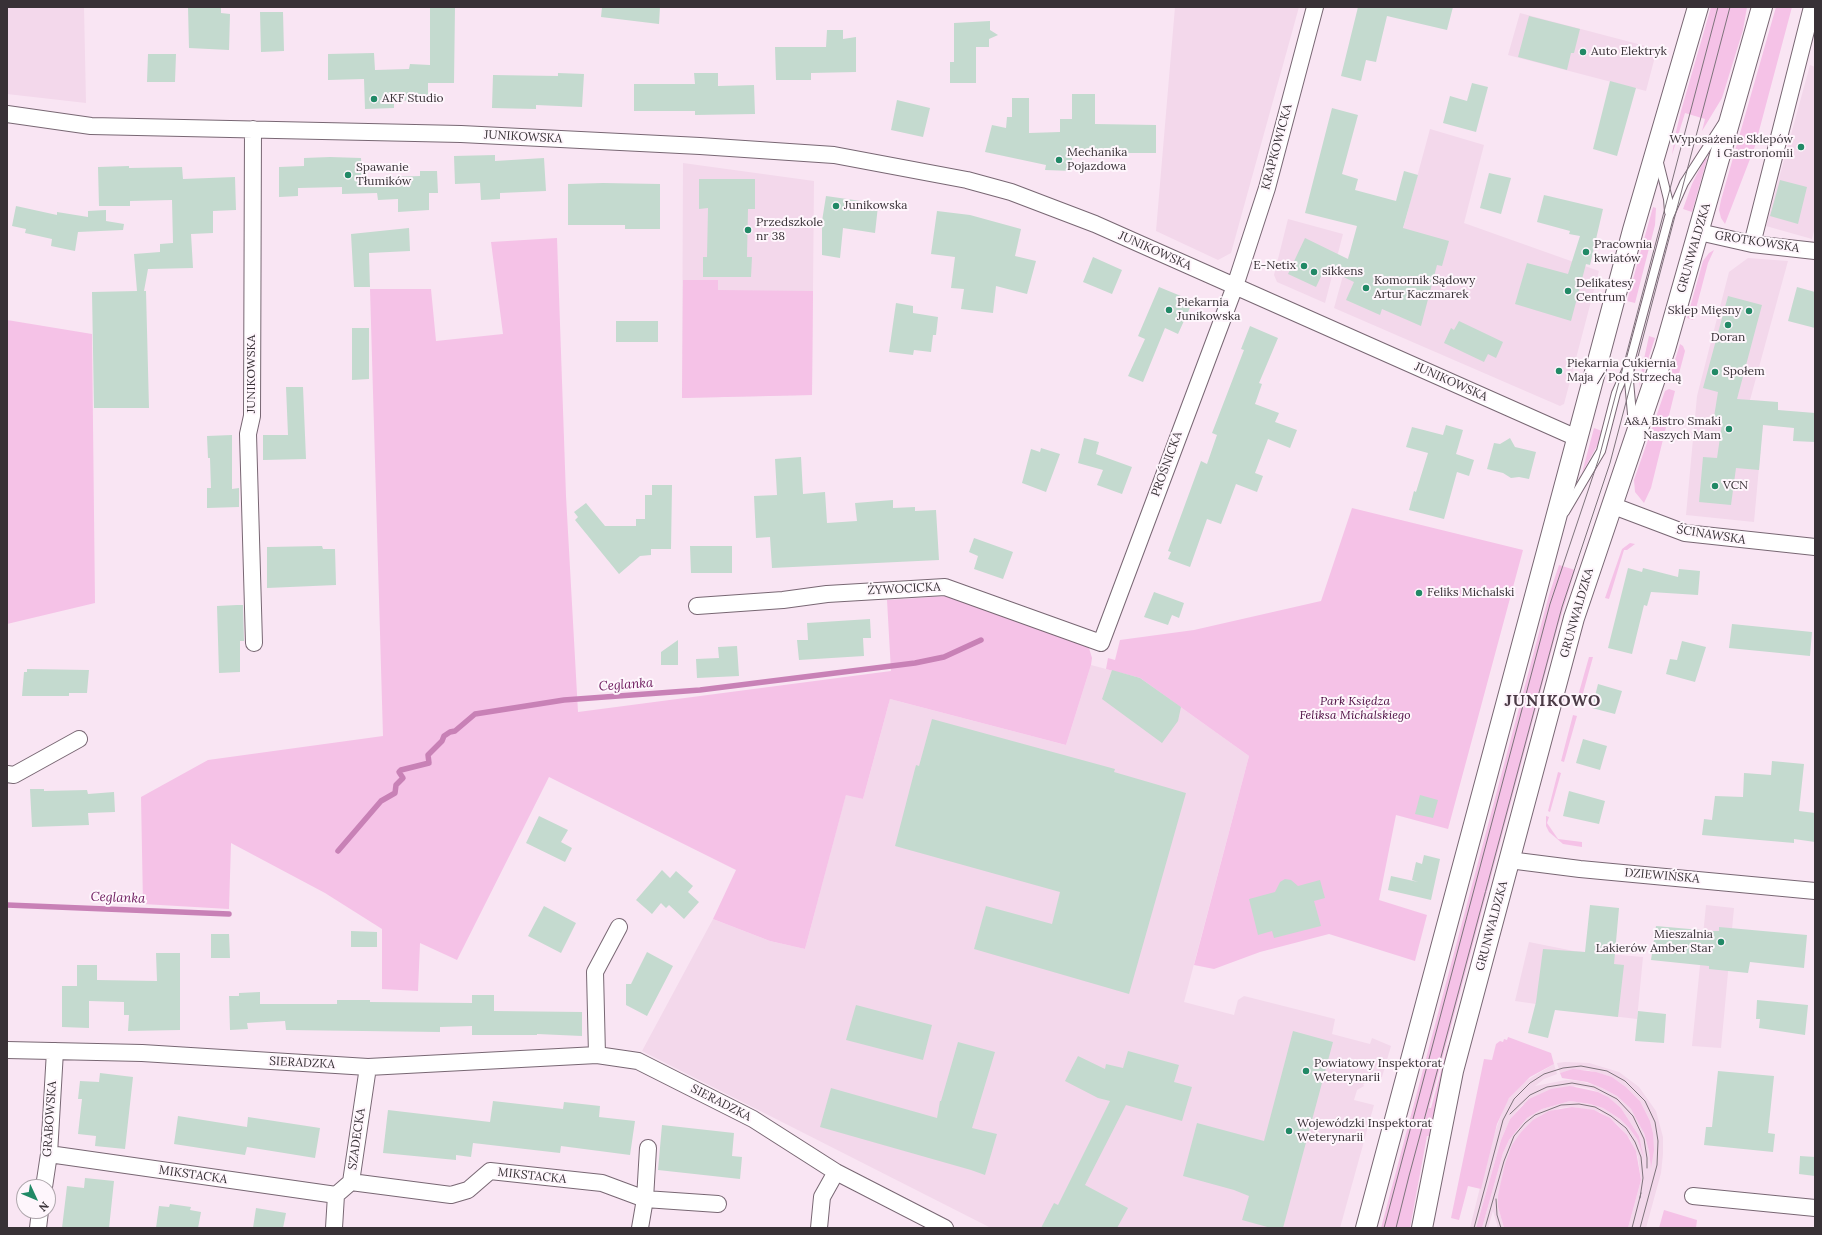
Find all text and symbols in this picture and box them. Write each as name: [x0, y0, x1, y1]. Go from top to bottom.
place label: Auto Elektryk: [1591, 45, 1667, 59]
marker: Auto Elektryk: [1578, 47, 1588, 57]
place label: AKF Studio: [382, 92, 444, 106]
marker: AKF Studio: [369, 94, 379, 104]
street label: KRAPKOWICKA: [1259, 103, 1295, 191]
street label: JUNIKOWSKA: [483, 128, 563, 146]
place label: Wyposażenie Sklepów i Gastronomii: [1669, 133, 1793, 161]
marker: Wyposażenie Sklepów i Gastronomii: [1796, 142, 1806, 152]
place label: Mechanika Pojazdowa: [1067, 146, 1127, 174]
marker: Mechanika Pojazdowa: [1054, 155, 1064, 165]
place label: Spawanie Tłumików: [356, 161, 411, 189]
marker: Spawanie Tłumików: [343, 170, 353, 180]
place label: Junikowska: [844, 199, 907, 213]
marker: Junikowska: [831, 201, 841, 211]
street label: GRUNWALDZKA: [1674, 202, 1714, 294]
place label: Przedszkole nr 38: [756, 216, 823, 244]
marker: Przedszkole nr 38: [743, 225, 753, 235]
street label: JUNIKOWSKA: [1116, 228, 1194, 274]
street label: GROTKOWSKA: [1714, 228, 1800, 256]
place label: Pracownia kwiatów: [1594, 238, 1652, 266]
marker: Pracownia kwiatów: [1581, 247, 1591, 257]
place label: E-Netix: [1253, 259, 1296, 273]
marker: E-Netix: [1299, 261, 1309, 271]
place label: sikkens: [1322, 265, 1363, 279]
marker: sikkens: [1309, 267, 1319, 277]
place label: Komornik Sądowy Artur Kaczmarek: [1374, 274, 1475, 302]
place label: Delikatesy Centrum: [1576, 277, 1634, 305]
marker: Komornik Sądowy Artur Kaczmarek: [1361, 283, 1371, 293]
marker: Delikatesy Centrum: [1563, 286, 1573, 296]
place label: Piekarnia Junikowska: [1177, 296, 1240, 324]
place label: Sklep Mięsny: [1668, 304, 1741, 318]
marker: Piekarnia Junikowska: [1164, 305, 1174, 315]
marker: Sklep Mięsny: [1744, 306, 1754, 316]
marker: Doran: [1723, 320, 1733, 330]
place label: Doran: [1711, 331, 1745, 345]
street label: JUNIKOWSKA: [245, 335, 259, 413]
place label: Piekarnia Cukiernia Maja / Pod Strzechą: [1567, 357, 1681, 385]
street label: JUNIKOWSKA: [1412, 359, 1490, 405]
place label: Społem: [1723, 365, 1765, 379]
marker: Piekarnia Cukiernia Maja / Pod Strzechą: [1554, 366, 1564, 376]
marker: Społem: [1710, 367, 1720, 377]
place label: A&A Bistro Smaki Naszych Mam: [1624, 415, 1721, 443]
marker: A&A Bistro Smaki Naszych Mam: [1724, 424, 1734, 434]
street label: PROŚNICKA: [1149, 429, 1185, 499]
place label: VCN: [1723, 479, 1748, 493]
marker: VCN: [1710, 481, 1720, 491]
street label: ŚCINAWSKA: [1675, 522, 1747, 548]
street label: GRUNWALDZKA: [1557, 567, 1597, 659]
street label: ŻYWOCICKA: [867, 580, 941, 598]
place label: Feliks Michalski: [1427, 586, 1514, 600]
marker: Feliks Michalski: [1414, 588, 1424, 598]
water label: Ceglanka: [598, 675, 654, 695]
district label: JUNIKOWO: [1505, 691, 1601, 711]
park label: Park Księdza Feliksa Michalskiego: [1299, 695, 1411, 723]
street label: DZIEWIŃSKA: [1624, 866, 1700, 886]
street label: GRUNWALDZKA: [1473, 879, 1511, 973]
water label: Ceglanka: [90, 889, 146, 907]
place label: Mieszalnia Lakierów Amber Star: [1596, 928, 1713, 956]
marker: Mieszalnia Lakierów Amber Star: [1716, 937, 1726, 947]
street label: SIERADZKA: [269, 1054, 335, 1072]
place label: Powiatowy Inspektorat Weterynarii: [1314, 1057, 1442, 1085]
marker: Powiatowy Inspektorat Weterynarii: [1301, 1066, 1311, 1076]
street label: GRABOWSKA: [40, 1081, 60, 1157]
street label: SIERADZKA: [688, 1082, 754, 1124]
street label: SZADECKA: [346, 1107, 368, 1171]
place label: Wojewódzki Inspektorat Weterynarii: [1297, 1117, 1432, 1145]
marker: Wojewódzki Inspektorat Weterynarii: [1284, 1126, 1294, 1136]
street label: MIKSTACKA: [158, 1163, 228, 1187]
street label: MIKSTACKA: [497, 1165, 567, 1187]
north arrow: [16, 1179, 56, 1219]
text: N: [36, 1199, 52, 1215]

